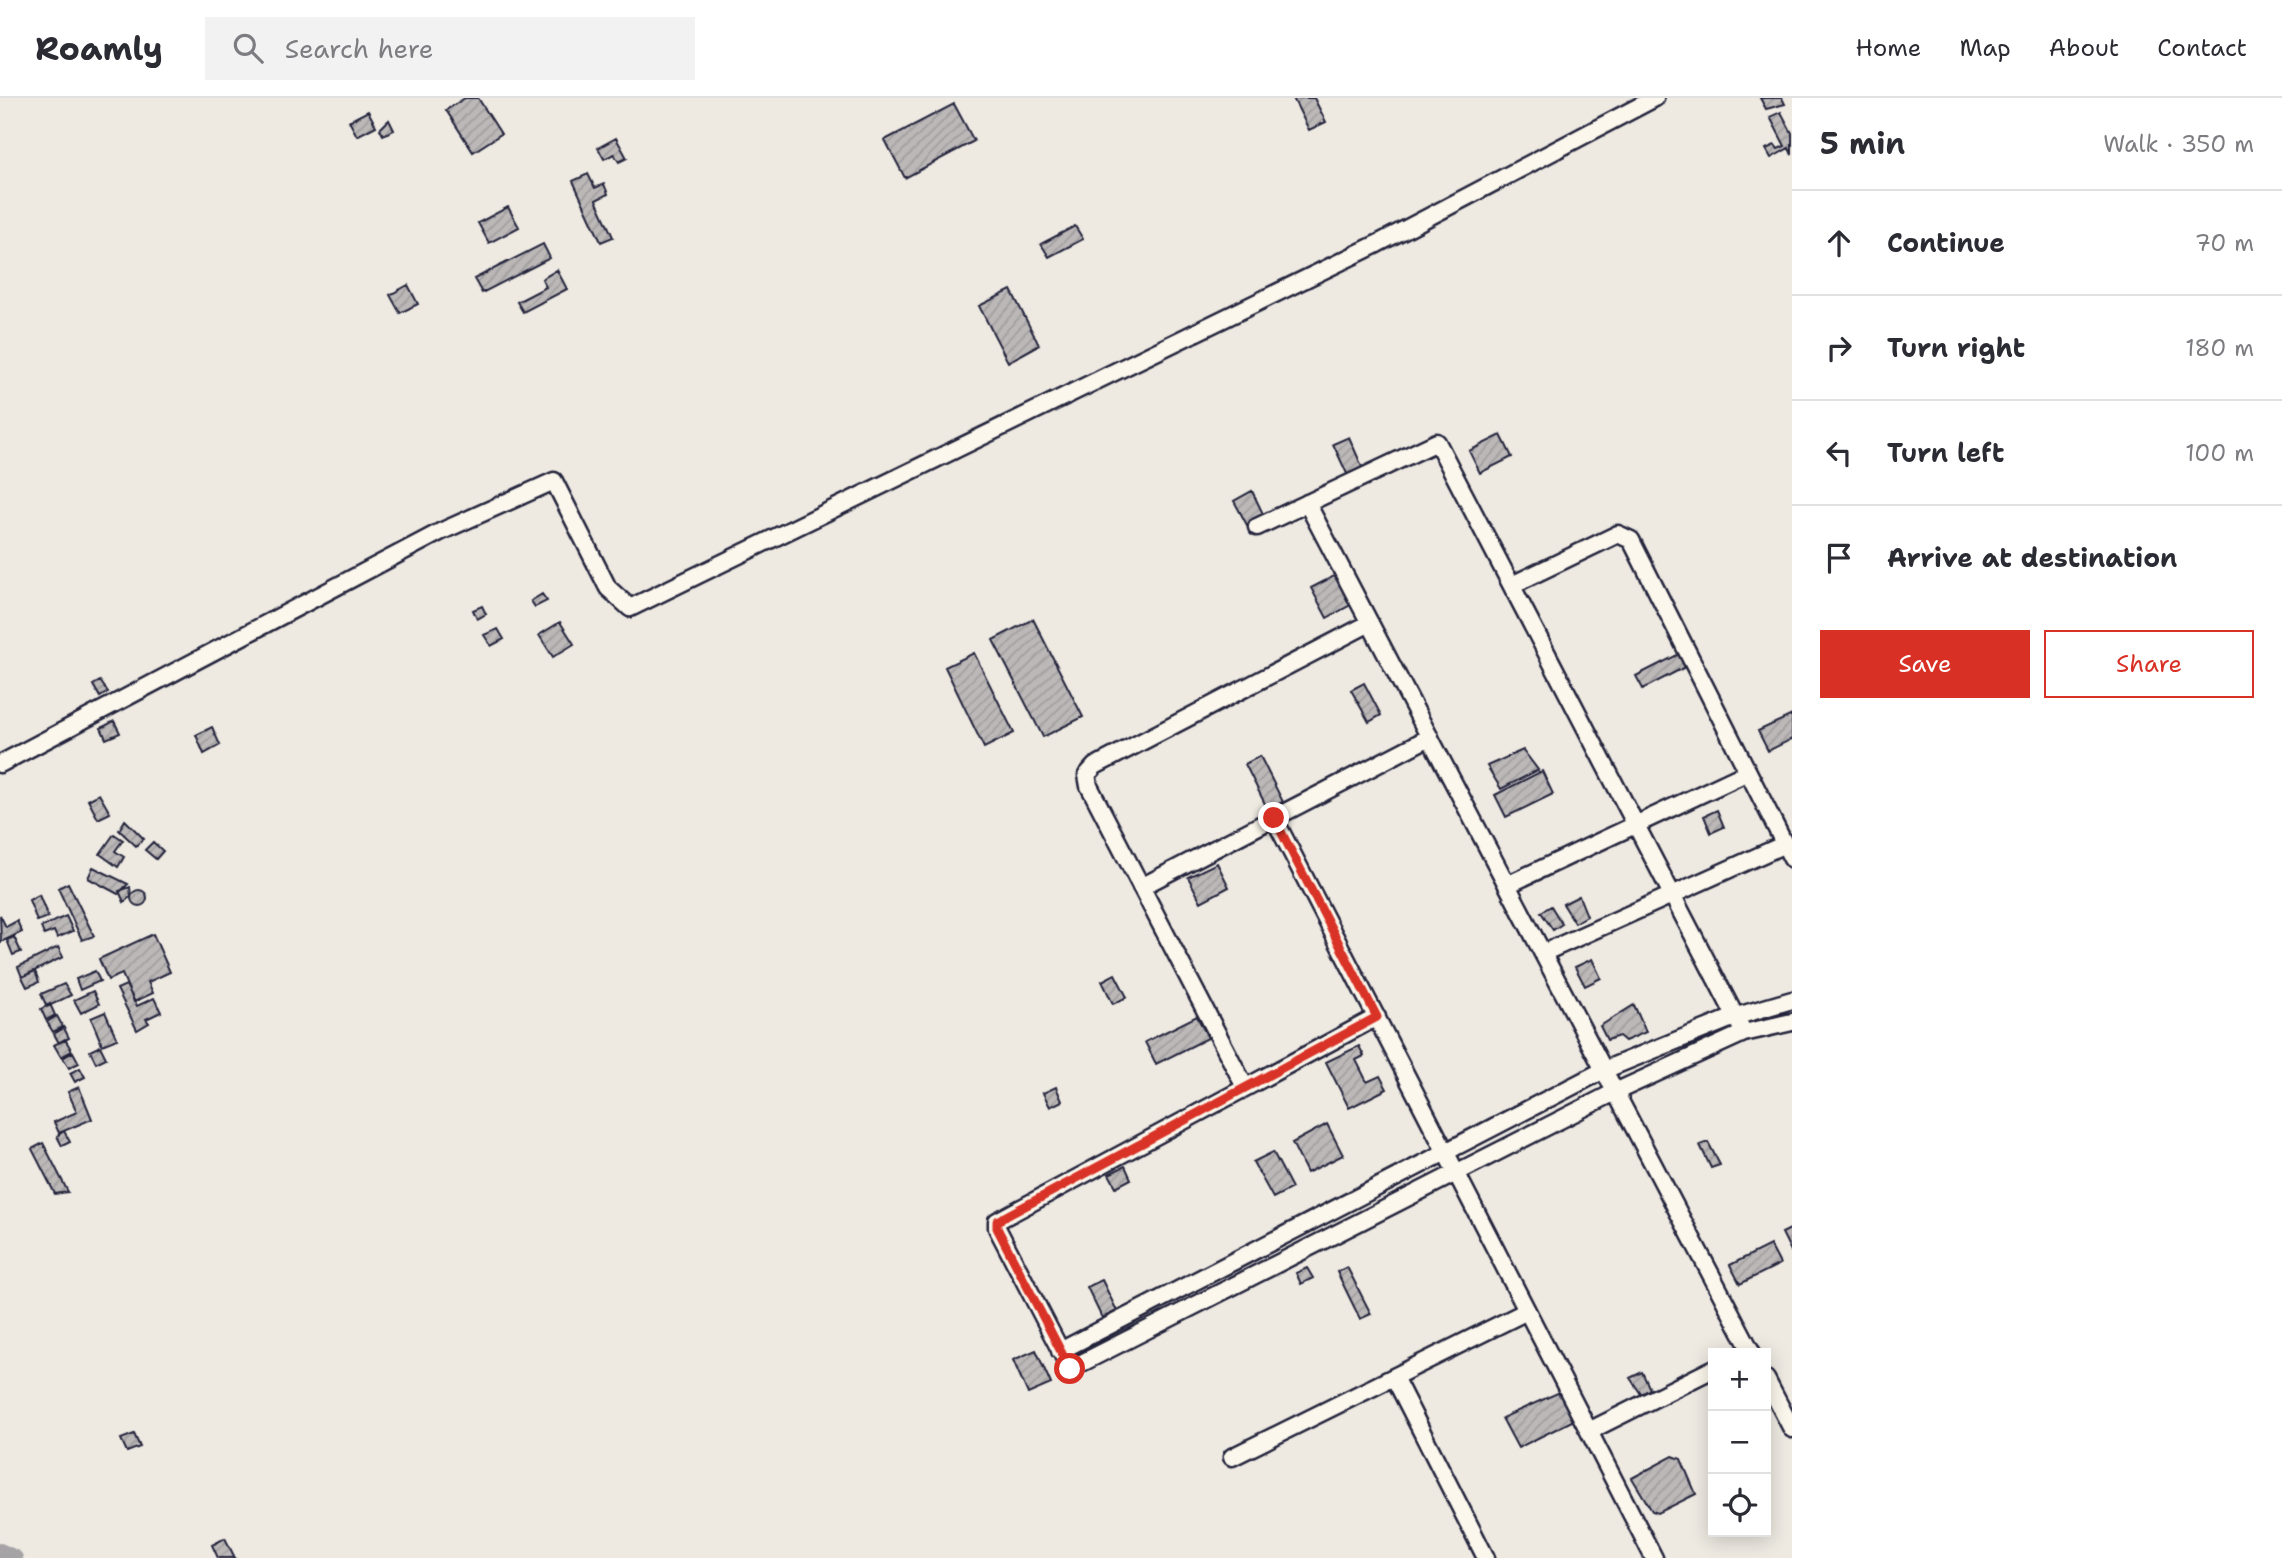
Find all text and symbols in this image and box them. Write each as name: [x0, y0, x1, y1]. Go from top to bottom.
search box: [205, 17, 695, 80]
text: Roamly: [35, 26, 163, 71]
icon: search: [229, 29, 267, 67]
text: Search here: [285, 31, 433, 66]
text: Home: [1855, 32, 1921, 64]
text: Map: [1959, 32, 2011, 64]
text: About: [2049, 32, 2119, 64]
text: Contact: [2157, 32, 2247, 64]
text: 5 min: [1820, 123, 1905, 164]
text: Walk · 350 m: [2103, 129, 2254, 159]
icon: ahead: [1820, 224, 1858, 262]
text: Continue: [1887, 225, 2005, 260]
text: 70 m: [2195, 228, 2254, 258]
icon: right: [1820, 329, 1858, 367]
text: Turn right: [1887, 330, 2025, 365]
text: 180 m: [2185, 333, 2254, 363]
icon: left: [1820, 434, 1858, 472]
text: Turn left: [1887, 435, 2004, 470]
text: 100 m: [2185, 438, 2254, 468]
icon: arrive: [1820, 539, 1858, 577]
text: Arrive at destination: [1887, 540, 2177, 575]
button: Save: [1820, 630, 2030, 698]
button: Share: [2044, 630, 2254, 698]
route end: [1258, 802, 1289, 833]
map controls: [1708, 1348, 1771, 1537]
button: +: [1708, 1348, 1771, 1411]
route start: [1054, 1353, 1085, 1384]
button: −: [1708, 1411, 1771, 1474]
button: locate: [1708, 1474, 1771, 1537]

